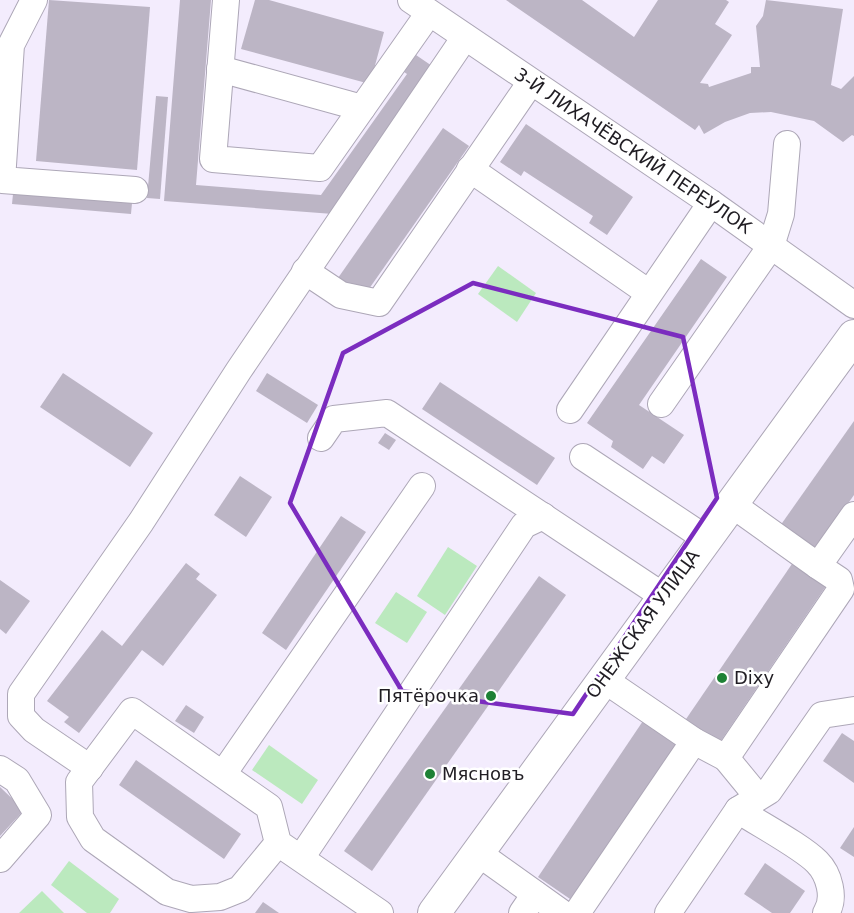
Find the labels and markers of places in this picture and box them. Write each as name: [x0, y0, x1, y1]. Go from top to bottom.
place label: Dixy: [734, 667, 775, 688]
marker: Dixy: [715, 671, 729, 685]
place label: Пятёрочка: [378, 685, 479, 706]
marker: Пятёрочка: [484, 689, 498, 703]
place label: Мясновъ: [442, 763, 524, 784]
marker: Мясновъ: [423, 767, 437, 781]

